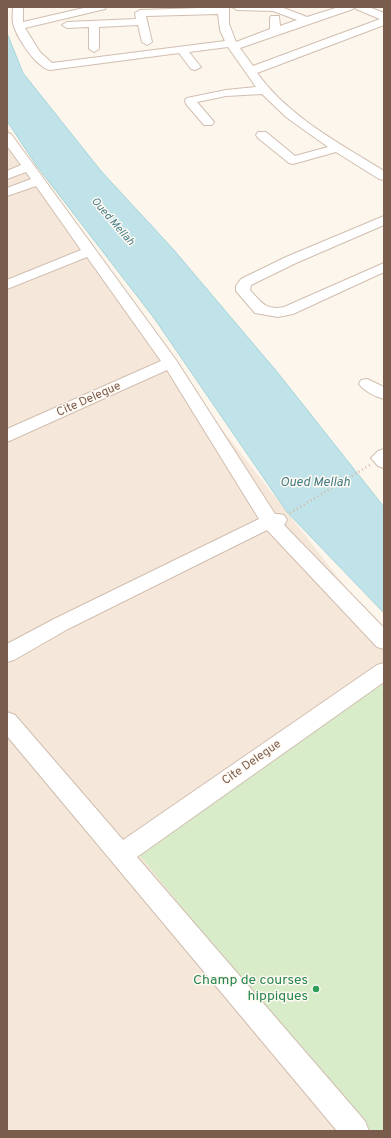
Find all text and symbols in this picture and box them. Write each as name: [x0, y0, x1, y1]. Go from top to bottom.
water label: Oued Mellah: [88, 195, 136, 249]
street label: Cite Delegue: [55, 379, 123, 421]
water label: Oued Mellah: [280, 475, 350, 491]
street label: Cite Delegue: [220, 737, 284, 789]
place label: Champ de courses hippiques: [193, 973, 308, 1006]
marker: Champ de courses hippiques: [311, 984, 321, 994]

